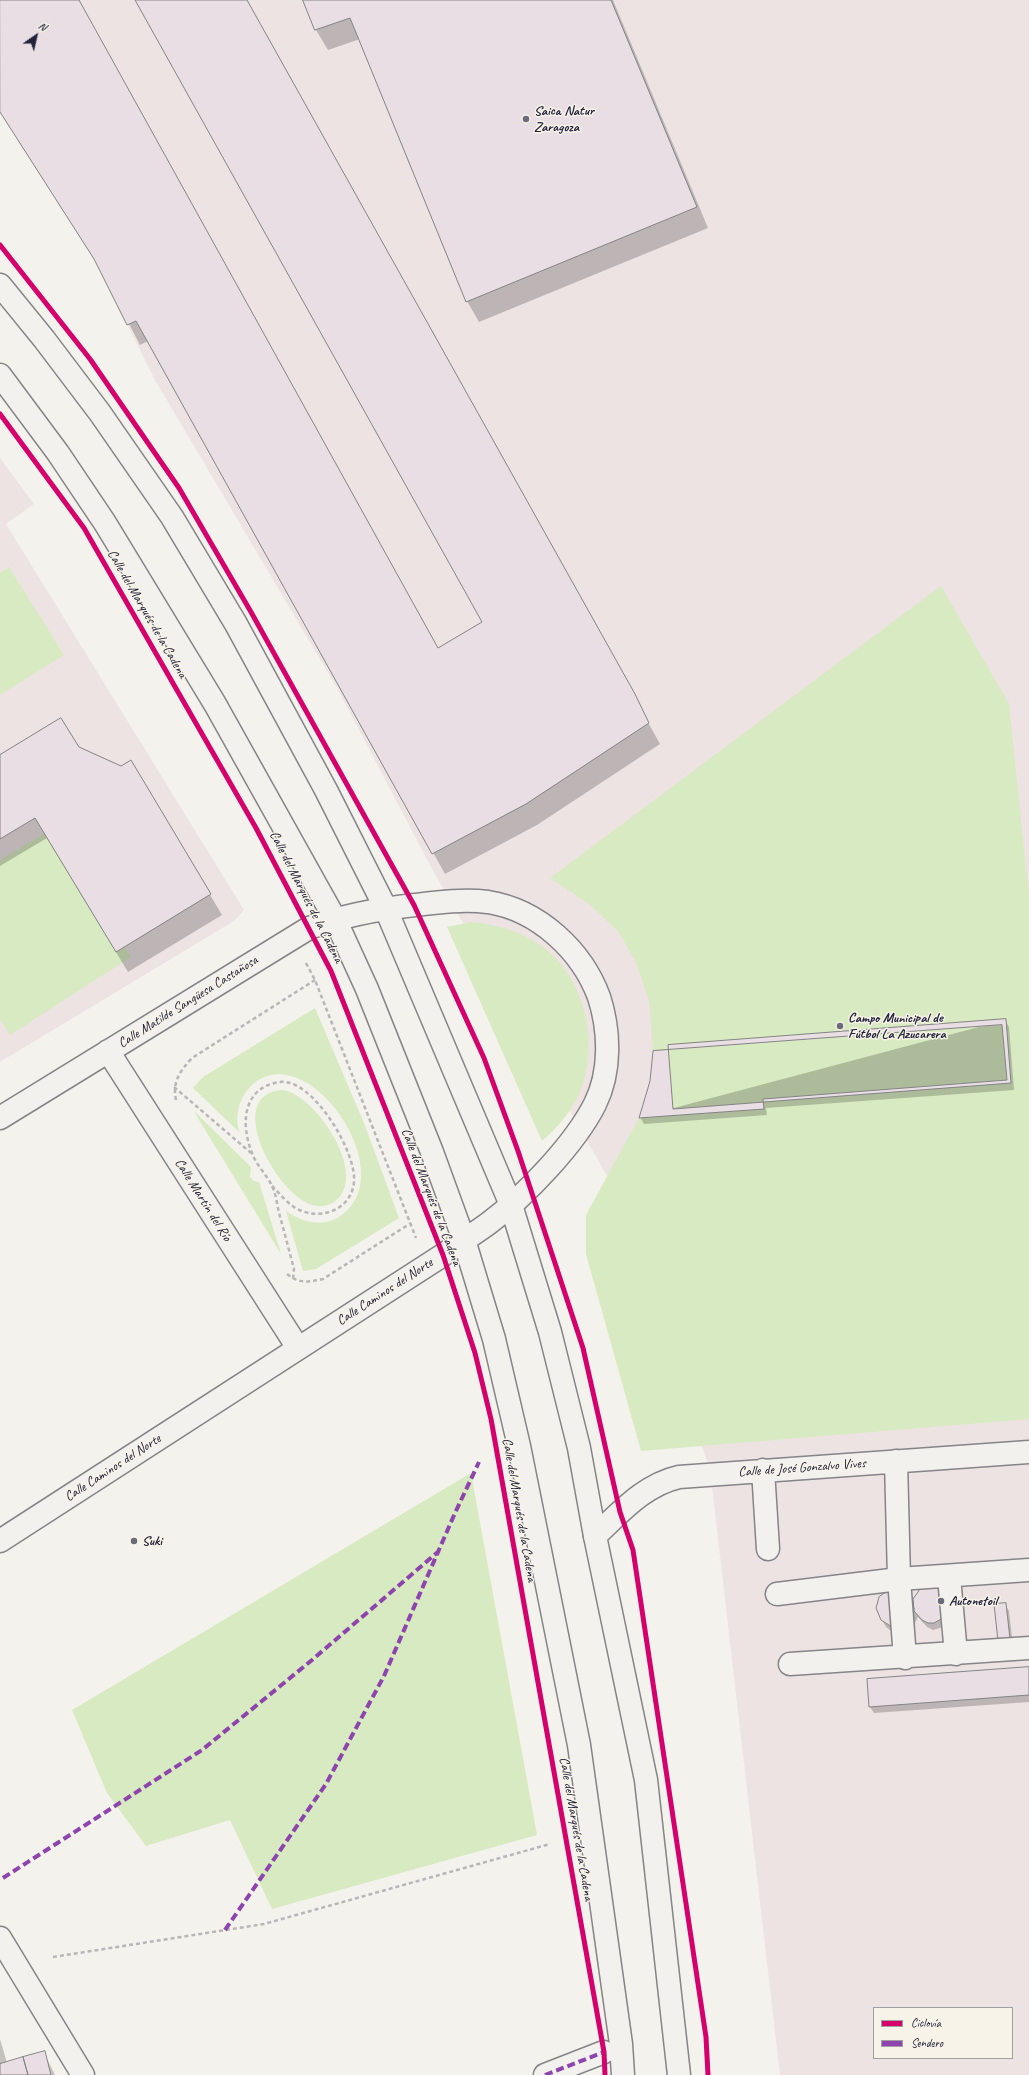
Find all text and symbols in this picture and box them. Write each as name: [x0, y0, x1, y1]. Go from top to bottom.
north arrow: [16, 16, 56, 56]
text: N: [36, 18, 49, 34]
place label: Saica Natur Zaragoza: [534, 103, 594, 136]
marker: Saica Natur Zaragoza: [521, 114, 531, 124]
street label: Calle del Marqués de la Cadena: [103, 547, 191, 681]
street label: Calle del Marqués de la Cadena: [265, 828, 347, 966]
street label: Calle Matilde Sangüesa Castañosa: [115, 952, 261, 1052]
place label: Campo Municipal de Fútbol La Azucarera: [848, 1010, 946, 1042]
marker: Campo Municipal de Fútbol La Azucarera: [835, 1021, 845, 1031]
street label: Calle del Marqués de la Cadena: [397, 1126, 465, 1268]
street label: Calle Martín del Río: [171, 1155, 235, 1245]
street label: Calle Caminos del Norte: [334, 1255, 436, 1329]
street label: Calle Caminos del Norte: [62, 1431, 164, 1505]
street label: Calle del Marqués de la Cadena: [498, 1437, 540, 1583]
street label: Calle de José Gonzalvo Vives: [738, 1455, 866, 1481]
place label: Suki: [142, 1533, 162, 1549]
marker: Suki: [129, 1536, 139, 1546]
place label: Autonetoil: [949, 1593, 997, 1609]
marker: Autonetoil: [936, 1596, 946, 1606]
street label: Calle del Marqués de la Cadena: [555, 1756, 597, 1902]
legend: [873, 2007, 1013, 2059]
text: Ciclovía: [911, 2015, 941, 2031]
text: Sendero: [911, 2035, 943, 2051]

